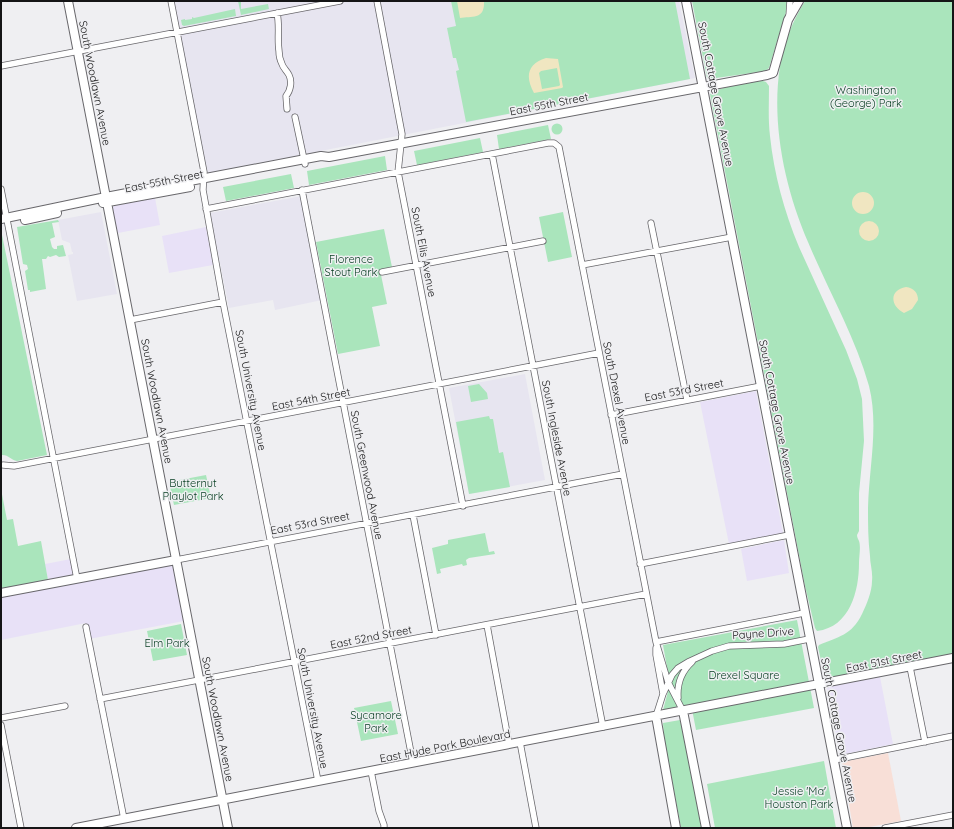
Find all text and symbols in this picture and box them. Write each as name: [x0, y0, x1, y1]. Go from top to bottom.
street label: South Woodlawn Avenue: [76, 19, 114, 147]
street label: South Cottage Grove Avenue: [695, 21, 737, 167]
park label: Washington (George) Park: [830, 83, 902, 110]
street label: East 55th Street: [508, 89, 590, 118]
street label: East 55th Street: [123, 166, 205, 195]
street label: South Ellis Avenue: [408, 206, 440, 298]
park label: Florence Stout Park: [325, 252, 378, 279]
street label: South University Avenue: [232, 328, 270, 452]
street label: South Woodlawn Avenue: [138, 337, 176, 465]
street label: South Cottage Grove Avenue: [756, 339, 798, 485]
street label: South Drexel Avenue: [600, 340, 634, 446]
street label: East 53rd Street: [643, 375, 725, 405]
street label: South Ingleside Avenue: [539, 379, 575, 497]
street label: East 54th Street: [271, 384, 352, 413]
street label: South Greenwood Avenue: [348, 409, 386, 541]
park label: Butternut Playlot Park: [162, 476, 224, 503]
street label: East 53rd Street: [269, 508, 351, 538]
street label: East 52nd Street: [329, 622, 413, 652]
street label: Payne Drive: [732, 624, 794, 642]
park label: Elm Park: [144, 636, 190, 650]
street label: South University Avenue: [294, 646, 332, 770]
street label: East 51st Street: [845, 647, 923, 675]
street label: South Woodlawn Avenue: [199, 655, 237, 783]
street label: South Cottage Grove Avenue: [818, 657, 860, 803]
park label: Drexel Square: [709, 668, 779, 682]
park label: Sycamore Park: [350, 708, 402, 735]
street label: East Hyde Park Boulevard: [378, 726, 512, 766]
park label: Jessie 'Ma' Houston Park: [765, 784, 834, 811]

